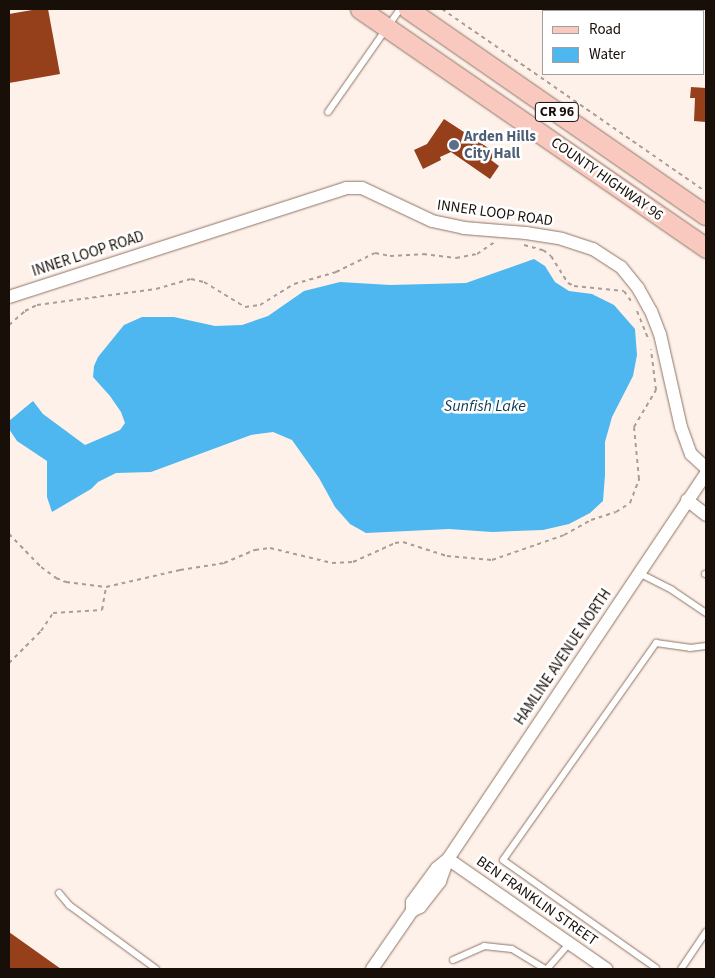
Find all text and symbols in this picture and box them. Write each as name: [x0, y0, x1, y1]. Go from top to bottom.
legend: [542, 10, 705, 75]
text: Road: [589, 19, 621, 40]
text: Water: [589, 44, 625, 65]
road number: CR 96: [534, 100, 580, 124]
place label: Arden Hills City Hall: [464, 127, 536, 162]
street label: COUNTY HIGHWAY 96: [547, 133, 667, 225]
marker: Arden Hills City Hall: [448, 139, 460, 151]
street label: INNER LOOP ROAD: [436, 196, 554, 230]
street label: INNER LOOP ROAD: [30, 227, 146, 281]
water label: Sunfish Lake: [444, 396, 526, 416]
street label: HAMLINE AVENUE NORTH: [511, 586, 615, 728]
street label: BEN FRANKLIN STREET: [473, 852, 601, 950]

